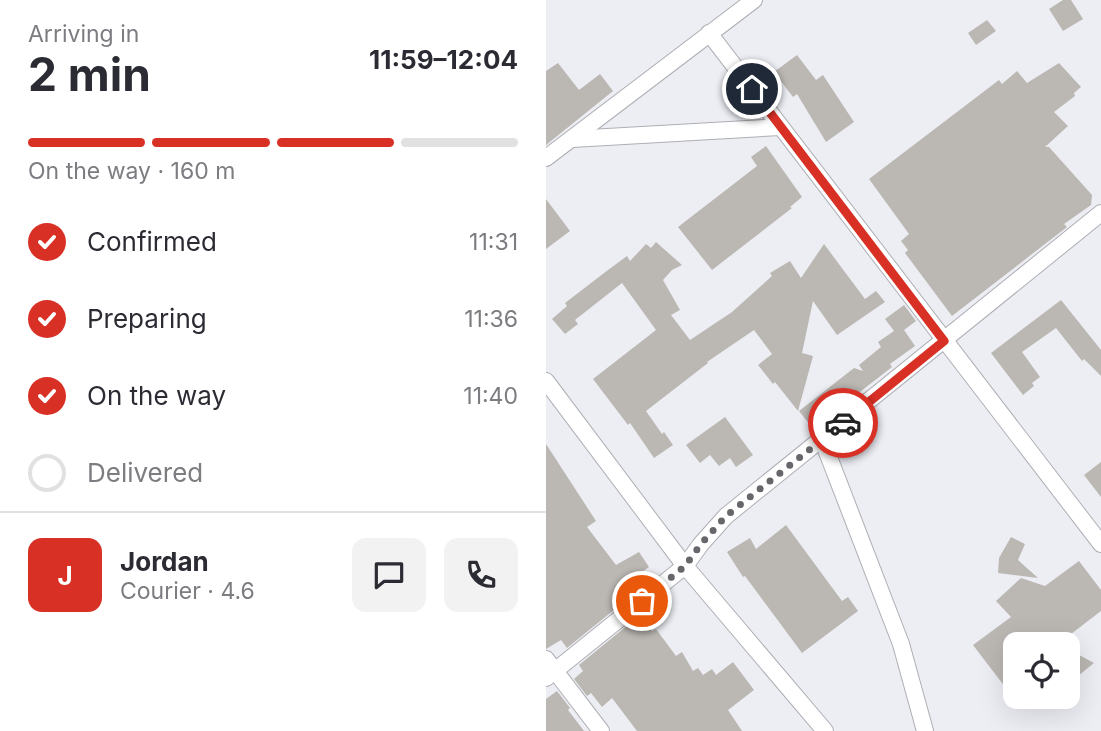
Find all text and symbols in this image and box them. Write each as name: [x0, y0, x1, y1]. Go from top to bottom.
text: Arriving in: [28, 20, 139, 48]
text: 11:59–12:04: [369, 44, 518, 75]
text: 2 min: [28, 46, 151, 102]
pin: [722, 59, 782, 119]
icon: home: [733, 70, 771, 108]
text: On the way · 160 m: [28, 157, 235, 185]
icon: check: [28, 223, 66, 261]
text: Confirmed: [87, 226, 217, 257]
text: 11:31: [469, 228, 518, 256]
icon: check: [28, 300, 66, 338]
text: Preparing: [87, 303, 207, 334]
text: 11:36: [464, 305, 518, 333]
icon: check: [28, 377, 66, 415]
text: On the way: [87, 380, 226, 411]
text: 11:40: [463, 382, 518, 410]
courier: [808, 388, 878, 458]
icon: car: [824, 404, 862, 442]
text: Delivered: [87, 457, 203, 488]
button: chat: [352, 538, 426, 612]
button: phone: [444, 538, 518, 612]
text: Jordan: [120, 546, 209, 577]
text: J: [57, 560, 73, 591]
pin: [612, 571, 672, 631]
text: Courier · 4.6: [120, 577, 255, 605]
icon: bag: [623, 582, 661, 620]
map controls: [1003, 632, 1080, 709]
button: locate: [1003, 632, 1080, 709]

